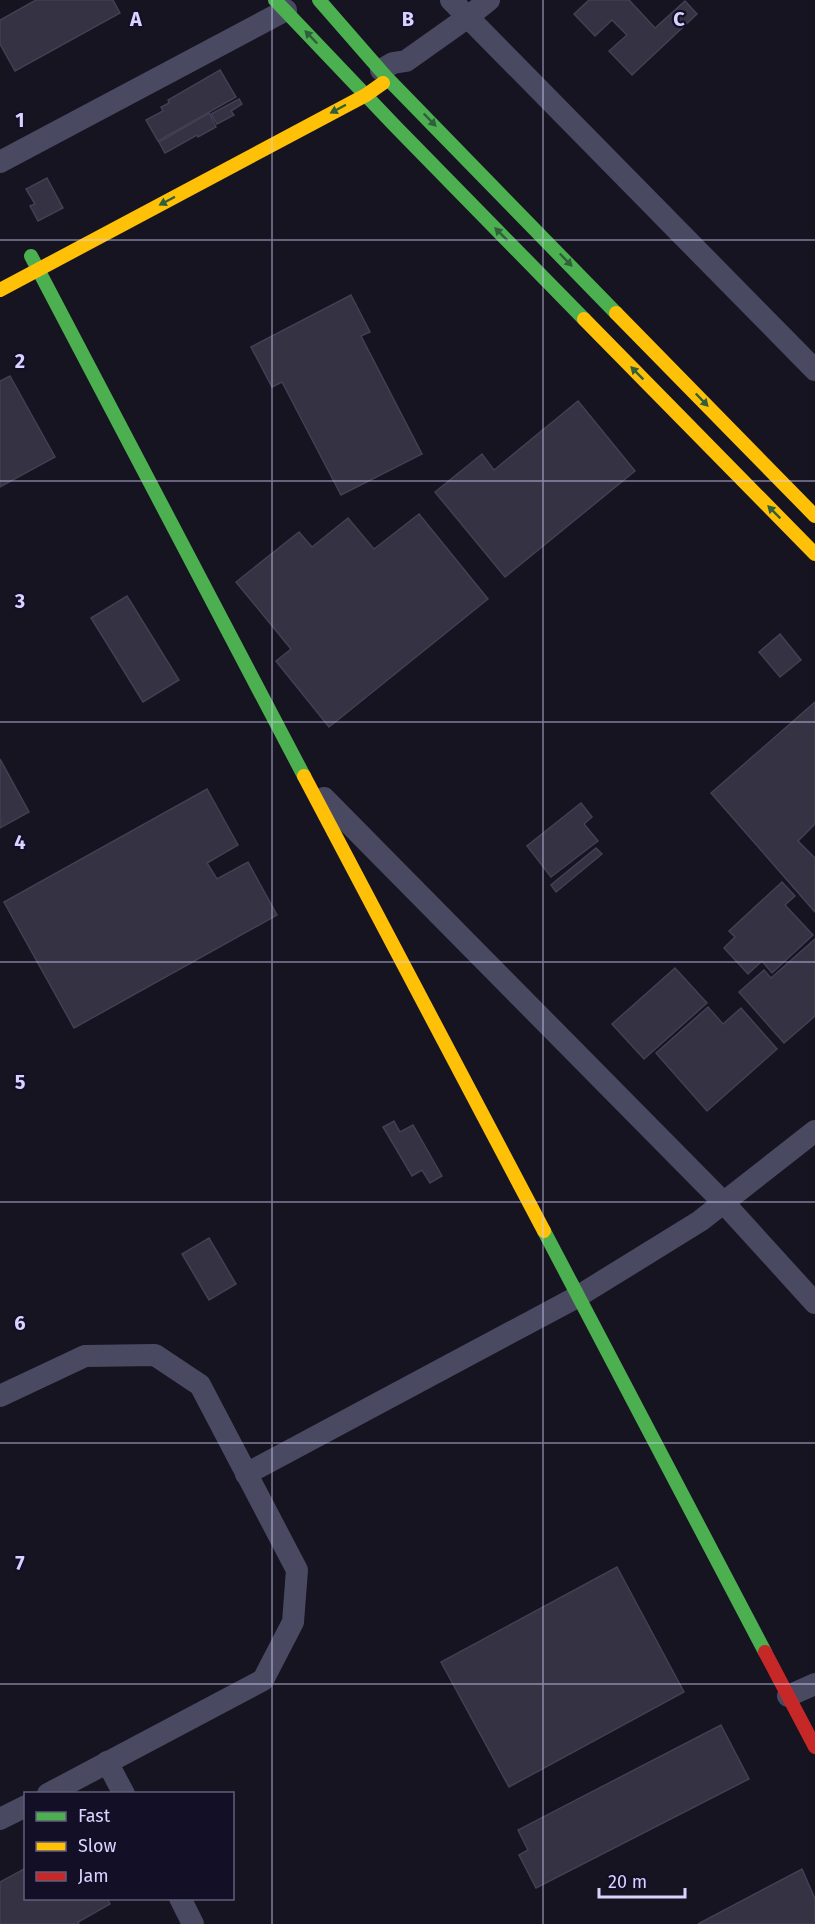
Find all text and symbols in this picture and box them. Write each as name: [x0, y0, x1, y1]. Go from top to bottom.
text: A: [129, 7, 143, 31]
text: B: [402, 7, 414, 31]
text: C: [673, 7, 685, 31]
one-way arrow: [305, 30, 318, 45]
one-way arrow: [330, 104, 347, 114]
text: 1: [15, 108, 25, 132]
one-way arrow: [422, 113, 436, 127]
one-way arrow: [158, 196, 175, 206]
one-way arrow: [494, 227, 508, 241]
one-way arrow: [558, 252, 572, 266]
text: 2: [15, 349, 25, 373]
one-way arrow: [631, 366, 645, 380]
one-way arrow: [694, 392, 708, 406]
one-way arrow: [767, 504, 781, 519]
text: 3: [14, 589, 25, 613]
text: 4: [14, 830, 26, 854]
text: 5: [15, 1070, 26, 1094]
text: 6: [14, 1311, 26, 1335]
text: 7: [15, 1551, 25, 1575]
legend: [24, 1792, 234, 1900]
text: Fast: [78, 1805, 111, 1827]
text: Slow: [78, 1835, 117, 1857]
scale bar: [599, 1861, 684, 1899]
text: Jam: [78, 1865, 109, 1887]
text: 20 m: [608, 1871, 647, 1893]

